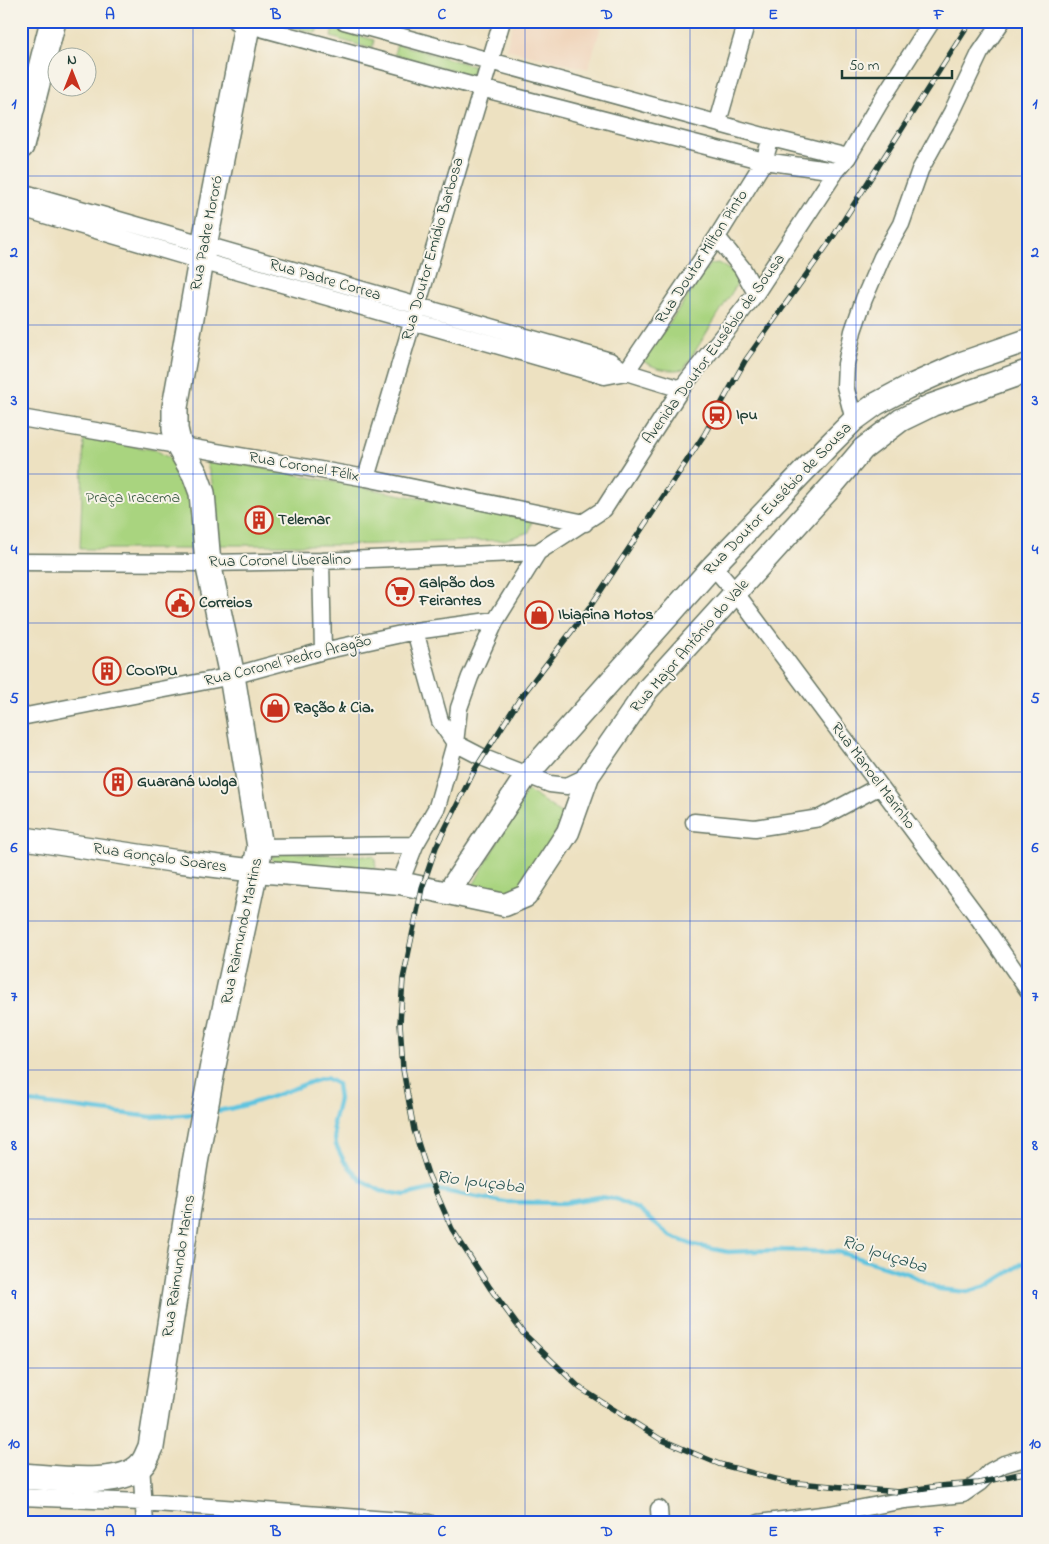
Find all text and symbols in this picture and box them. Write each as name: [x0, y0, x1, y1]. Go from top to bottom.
text: A: [105, 3, 115, 27]
text: B: [270, 3, 282, 27]
text: C: [438, 3, 447, 27]
text: D: [600, 3, 613, 27]
text: E: [768, 3, 778, 27]
text: F: [933, 3, 945, 27]
north arrow: [48, 48, 98, 98]
scale bar: [842, 48, 952, 80]
text: N: [67, 50, 77, 71]
text: 50 m: [849, 55, 880, 77]
text: 1: [11, 92, 17, 116]
text: 1: [1032, 92, 1038, 116]
street label: Rua Doutor Emídio Barbosa: [395, 155, 471, 343]
street label: Rua Padre Mororó: [184, 173, 230, 293]
street label: Rua Doutor Milton Pinto: [649, 185, 755, 329]
text: 2: [9, 241, 18, 265]
text: 2: [1030, 241, 1039, 265]
street label: Avenida Doutor Eusébio de Sousa: [637, 249, 791, 449]
street label: Rua Padre Correa: [266, 253, 384, 307]
text: 3: [10, 389, 18, 413]
text: 3: [1031, 389, 1039, 413]
station icon: Ipu: [702, 400, 732, 430]
place label: Ipu: [736, 403, 758, 427]
street label: Rua Doutor Eusébio de Sousa: [698, 417, 858, 581]
street label: Rua Coronel Félix: [247, 445, 361, 489]
park label: Praça Iracema: [86, 486, 180, 510]
building icon: Telemar: [244, 505, 274, 535]
place label: Telemar: [278, 508, 331, 532]
text: 4: [10, 538, 18, 562]
text: 4: [1031, 538, 1039, 562]
street label: Rua Coronel Liberalino: [209, 548, 351, 574]
place label: Galpão dos Feirantes: [418, 571, 495, 613]
street label: Rua Major Antônio do Vale: [625, 573, 756, 719]
supermarket icon: Galpão dos Feirantes: [385, 577, 415, 607]
public building icon: Correios: [165, 588, 195, 618]
place label: Correios: [199, 591, 253, 615]
shop icon: Ibiapina Motos: [524, 600, 554, 630]
place label: Ibiapina Motos: [558, 603, 654, 627]
street label: Rua Coronel Pedro Aragão: [202, 629, 374, 693]
building icon: COOIPU: [92, 656, 122, 686]
place label: COOIPU: [126, 659, 178, 683]
text: 5: [9, 687, 19, 711]
text: 5: [1030, 687, 1040, 711]
shop icon: Ração & Cia.: [260, 693, 290, 723]
place label: Ração & Cia.: [293, 696, 375, 720]
street label: Rua Manoel Marinho: [825, 717, 921, 835]
building icon: Guaraná Wolga: [103, 767, 133, 797]
place label: Guaraná Wolga: [137, 770, 237, 795]
text: 6: [9, 836, 18, 860]
text: 6: [1030, 836, 1039, 860]
street label: Rua Gonçalo Soares: [91, 837, 229, 879]
street label: Rua Raimundo Martins: [215, 855, 269, 1007]
text: 7: [11, 985, 18, 1009]
text: 7: [1032, 985, 1039, 1009]
text: 8: [10, 1134, 17, 1158]
text: 8: [1031, 1134, 1038, 1158]
water label: Rio Ipuçaba: [435, 1165, 526, 1201]
street label: Rua Raimundo Marins: [156, 1193, 202, 1339]
water label: Rio Ipuçaba: [838, 1229, 930, 1281]
text: 9: [11, 1283, 17, 1307]
text: 9: [1032, 1283, 1038, 1307]
text: 10: [8, 1432, 20, 1456]
text: 10: [1029, 1432, 1041, 1456]
text: A: [105, 1520, 115, 1544]
text: B: [270, 1520, 282, 1544]
text: C: [438, 1520, 447, 1544]
text: D: [600, 1520, 613, 1544]
text: E: [768, 1520, 778, 1544]
text: F: [933, 1520, 945, 1544]

